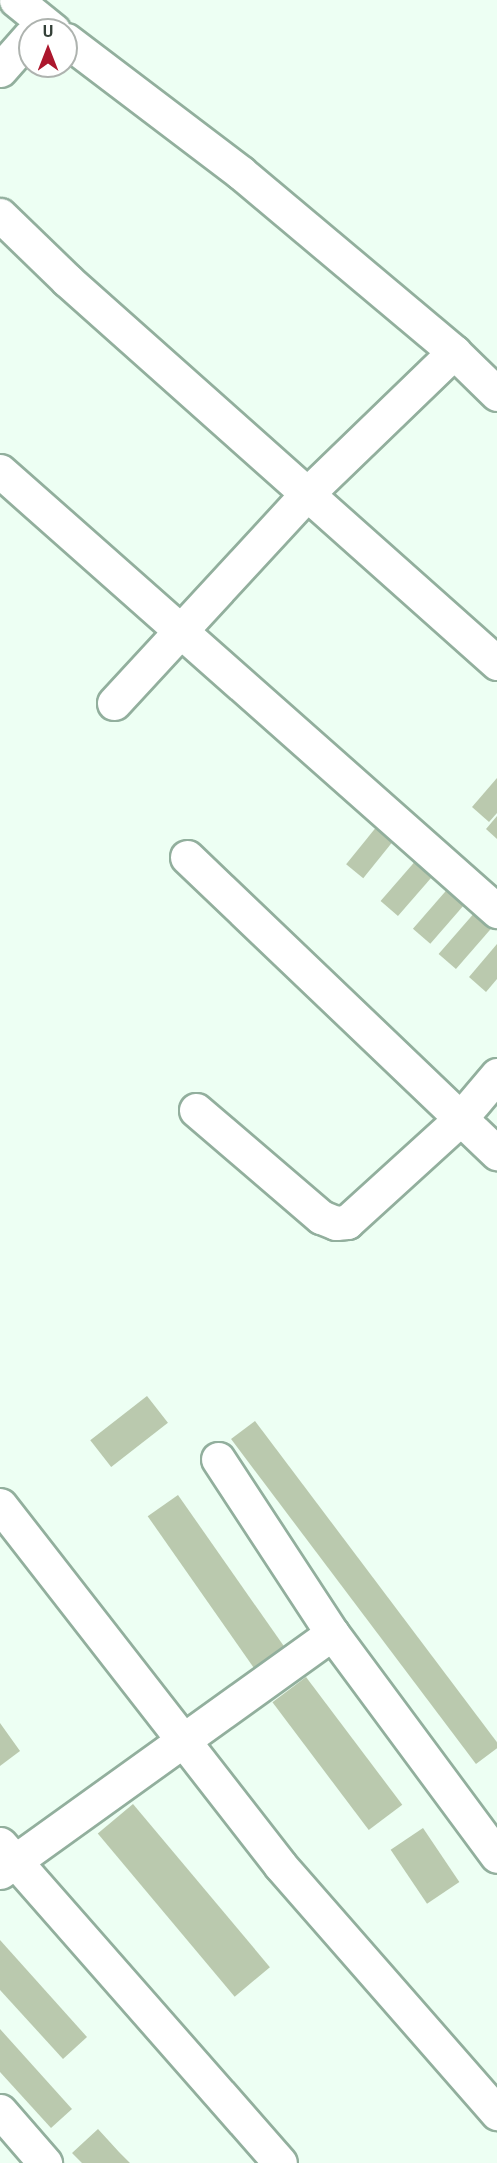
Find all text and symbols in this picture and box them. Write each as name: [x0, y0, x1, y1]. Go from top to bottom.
north arrow: [18, 18, 78, 78]
text: U: [43, 22, 53, 41]

